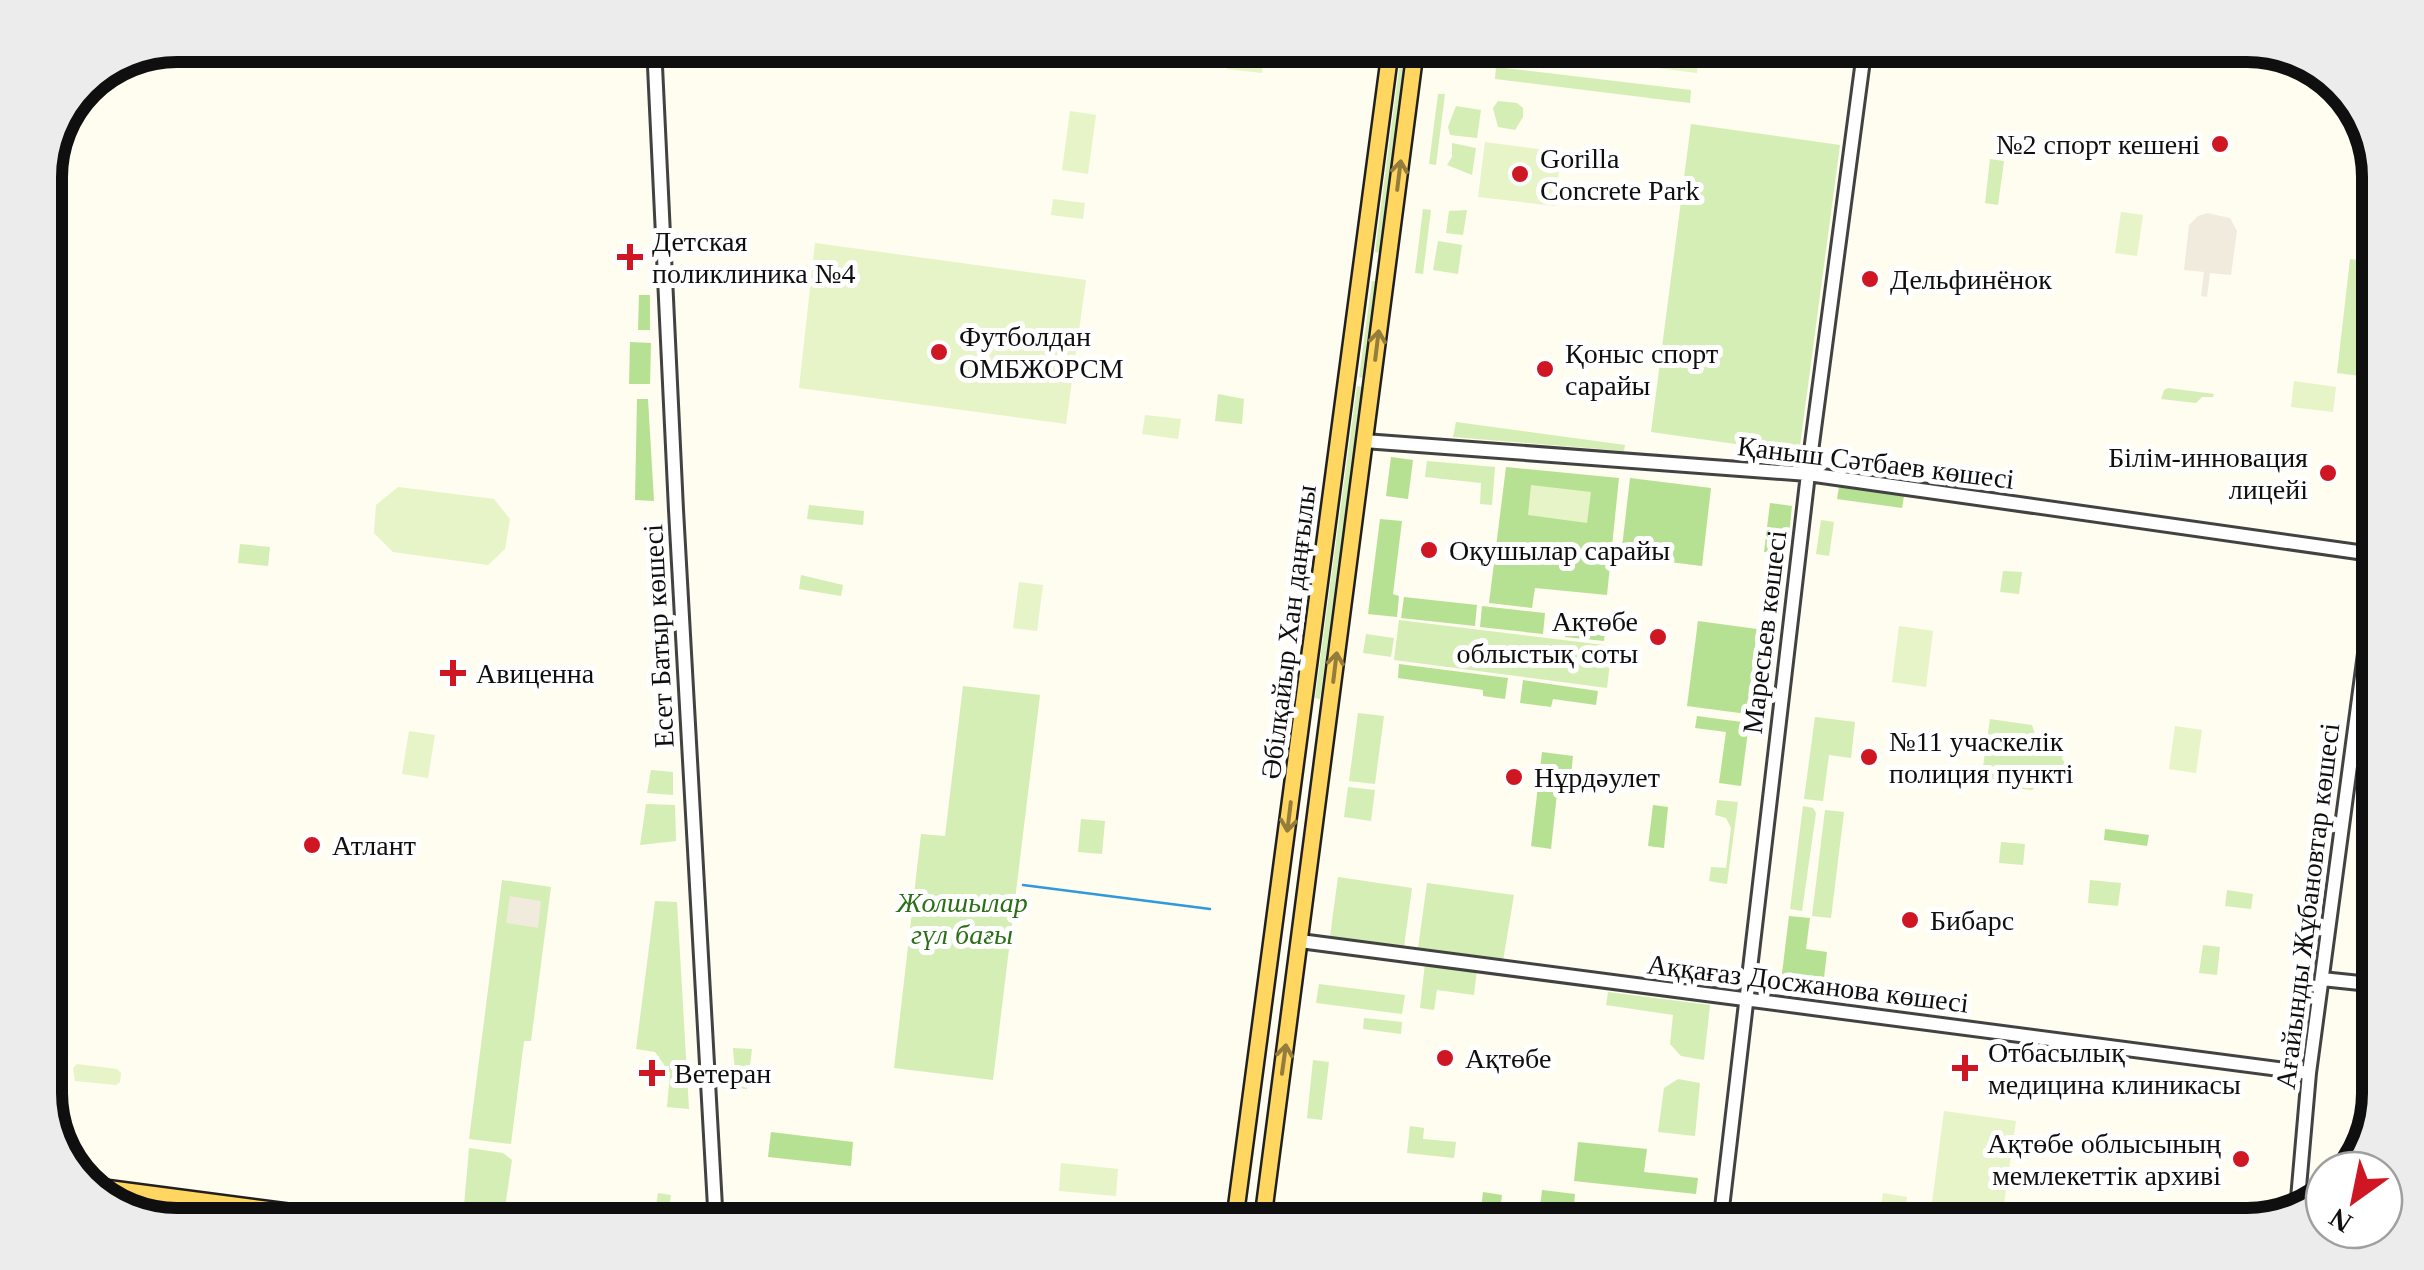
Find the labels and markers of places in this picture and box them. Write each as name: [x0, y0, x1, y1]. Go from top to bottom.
place label: №2 спорт кешені: [1996, 129, 2200, 160]
marker: №2 спорт кешені: [2209, 133, 2231, 155]
place label: Gorilla Concrete Park: [1540, 143, 1699, 206]
marker: Gorilla Concrete Park: [1509, 163, 1531, 185]
place label: Детская поликлиника №4: [652, 226, 855, 289]
marker: Детская поликлиника №4: [617, 244, 643, 270]
place label: Дельфинёнок: [1890, 264, 2052, 295]
marker: Дельфинёнок: [1859, 268, 1881, 290]
place label: Футболдан ОМБЖОРСМ: [959, 321, 1124, 384]
place label: Қоныс спорт сарайы: [1565, 338, 1718, 401]
marker: Футболдан ОМБЖОРСМ: [928, 341, 950, 363]
marker: Қоныс спорт сарайы: [1534, 358, 1556, 380]
place label: Білім-инновация лицейі: [2108, 442, 2308, 505]
marker: Білім-инновация лицейі: [2317, 462, 2339, 484]
place label: Оқушылар сарайы: [1449, 535, 1670, 566]
marker: Оқушылар сарайы: [1418, 539, 1440, 561]
place label: Ақтөбе облыстық соты: [1456, 606, 1638, 669]
marker: Ақтөбе облыстық соты: [1647, 626, 1669, 648]
place label: Авиценна: [476, 658, 595, 689]
marker: Авиценна: [440, 660, 466, 686]
place label: №11 учаскелік полиция пункті: [1889, 726, 2074, 789]
marker: №11 учаскелік полиция пункті: [1858, 746, 1880, 768]
place label: Нұрдәулет: [1534, 762, 1660, 793]
marker: Нұрдәулет: [1503, 766, 1525, 788]
place label: Атлант: [332, 830, 416, 861]
marker: Атлант: [301, 834, 323, 856]
place label: Бибарс: [1930, 905, 2014, 936]
marker: Бибарс: [1899, 909, 1921, 931]
place label: Отбасылық медицина клиникасы: [1988, 1037, 2241, 1100]
place label: Ақтөбе: [1465, 1043, 1551, 1074]
marker: Ақтөбе: [1434, 1047, 1456, 1069]
marker: Отбасылық медицина клиникасы: [1952, 1055, 1978, 1081]
place label: Ветеран: [674, 1058, 771, 1089]
marker: Ветеран: [639, 1060, 665, 1086]
place label: Ақтөбе облысының мемлекеттік архиві: [1987, 1128, 2221, 1191]
marker: Ақтөбе облысының мемлекеттік архиві: [2230, 1148, 2252, 1170]

